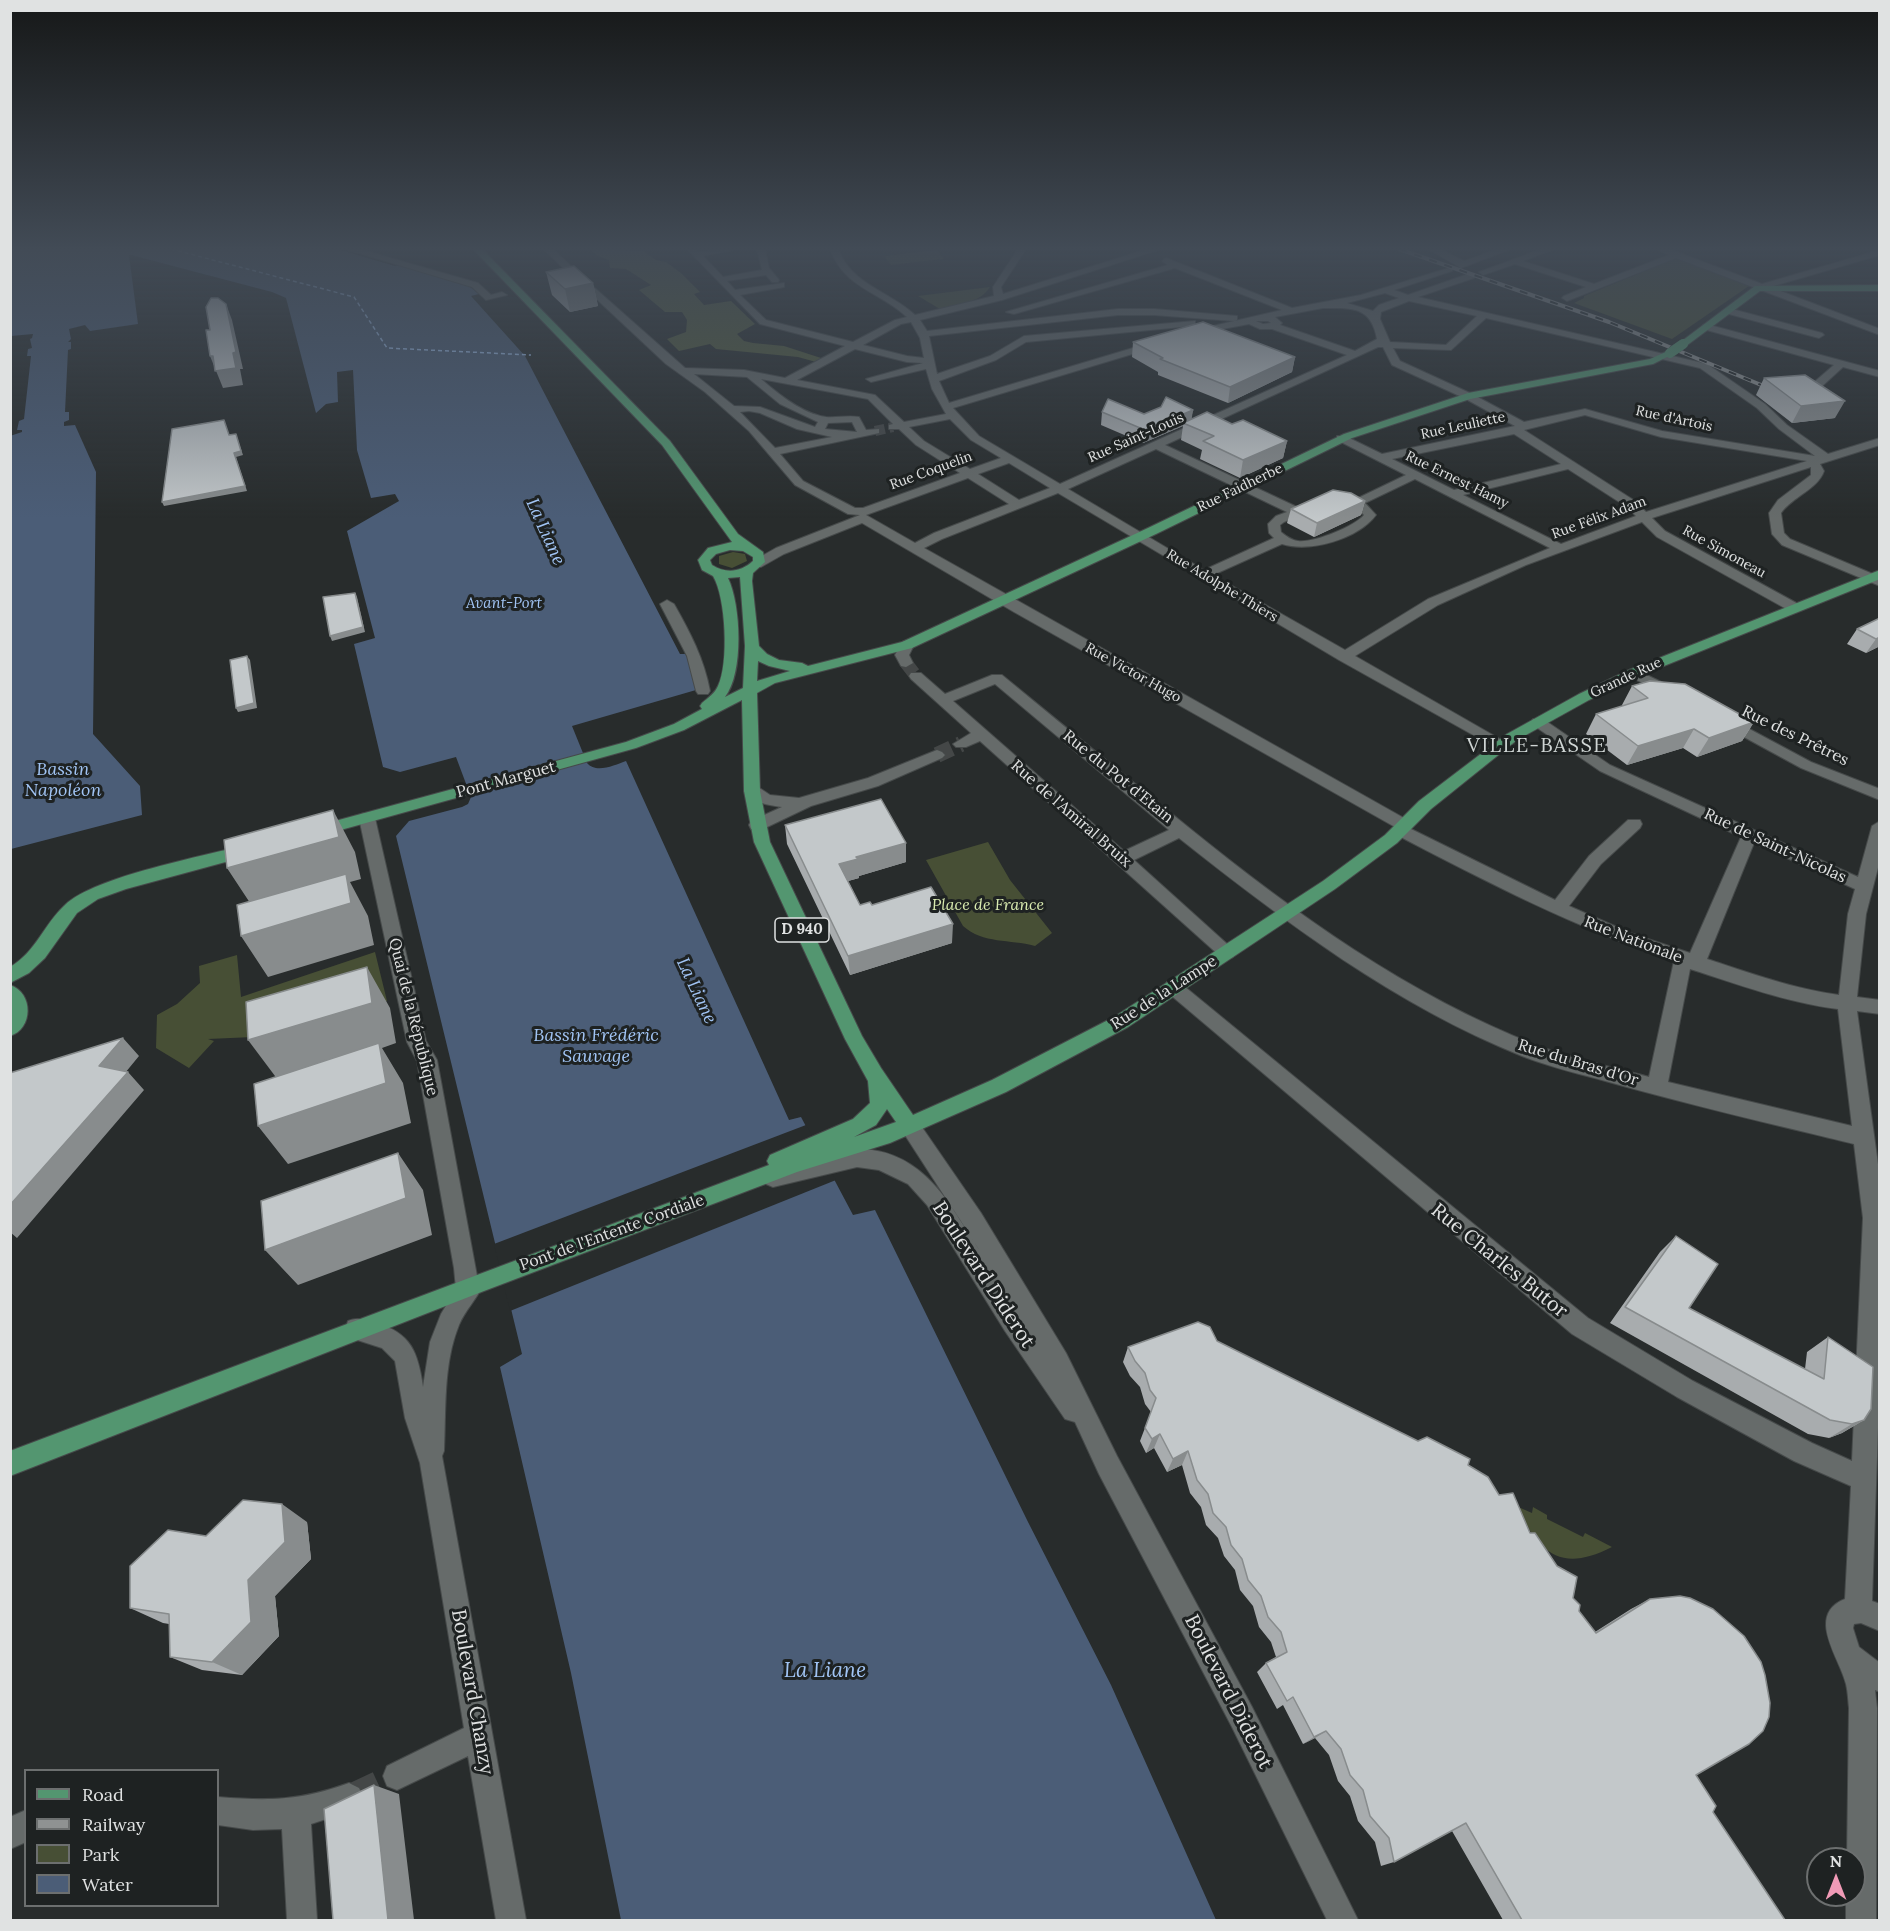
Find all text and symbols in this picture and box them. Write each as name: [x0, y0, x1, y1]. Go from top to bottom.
street label: Rue d'Artois: [1634, 403, 1714, 435]
street label: Rue Saint-Louis: [1086, 409, 1186, 467]
street label: Rue Leuliette: [1419, 409, 1507, 443]
street label: Rue Coquelin: [887, 448, 975, 494]
street label: Rue Ernest Hamy: [1403, 448, 1511, 512]
street label: Rue Faidherbe: [1195, 460, 1285, 516]
street label: Rue Félix Adam: [1550, 493, 1648, 543]
water label: La Liane: [521, 495, 569, 569]
street label: Rue Simoneau: [1679, 522, 1769, 582]
street label: Rue Adolphe Thiers: [1163, 546, 1281, 626]
water label: Avant-Port: [466, 595, 542, 613]
street label: Rue Victor Hugo: [1082, 640, 1184, 706]
street label: Grande Rue: [1588, 654, 1664, 702]
street label: Rue des Prêtres: [1738, 702, 1852, 770]
street label: Rue du Pot d'Etain: [1059, 727, 1177, 827]
district label: VILLE-BASSE: [1467, 734, 1607, 758]
street label: Rue de l'Amiral Bruix: [1007, 756, 1135, 872]
street label: Pont Marguet: [454, 758, 558, 802]
water label: Bassin Napoléon: [24, 759, 102, 802]
street label: Rue de Saint-Nicolas: [1701, 805, 1849, 887]
park label: Place de France: [932, 895, 1044, 915]
street label: Rue Nationale: [1581, 912, 1685, 968]
road number: D 940: [775, 918, 829, 942]
street label: Quai de la République: [384, 936, 442, 1098]
street label: Rue de la Lampe: [1108, 952, 1220, 1034]
water label: La Liane: [671, 954, 721, 1028]
water label: Bassin Frédéric Sauvage: [533, 1025, 659, 1068]
street label: Rue du Bras d'Or: [1515, 1036, 1641, 1090]
street label: Pont de l'Entente Cordiale: [517, 1191, 707, 1275]
street label: Boulevard Diderot: [927, 1197, 1039, 1353]
street label: Rue Charles Butor: [1426, 1199, 1572, 1323]
street label: Boulevard Chanzy: [446, 1607, 498, 1777]
street label: Boulevard Diderot: [1179, 1611, 1277, 1773]
water label: La Liane: [784, 1658, 866, 1684]
legend: [24, 1769, 219, 1907]
text: Road: [82, 1783, 124, 1806]
text: Railway: [82, 1813, 145, 1836]
text: Park: [82, 1843, 119, 1866]
north arrow: [1806, 1847, 1866, 1907]
text: N: [1830, 1851, 1842, 1871]
text: Water: [82, 1873, 133, 1896]

